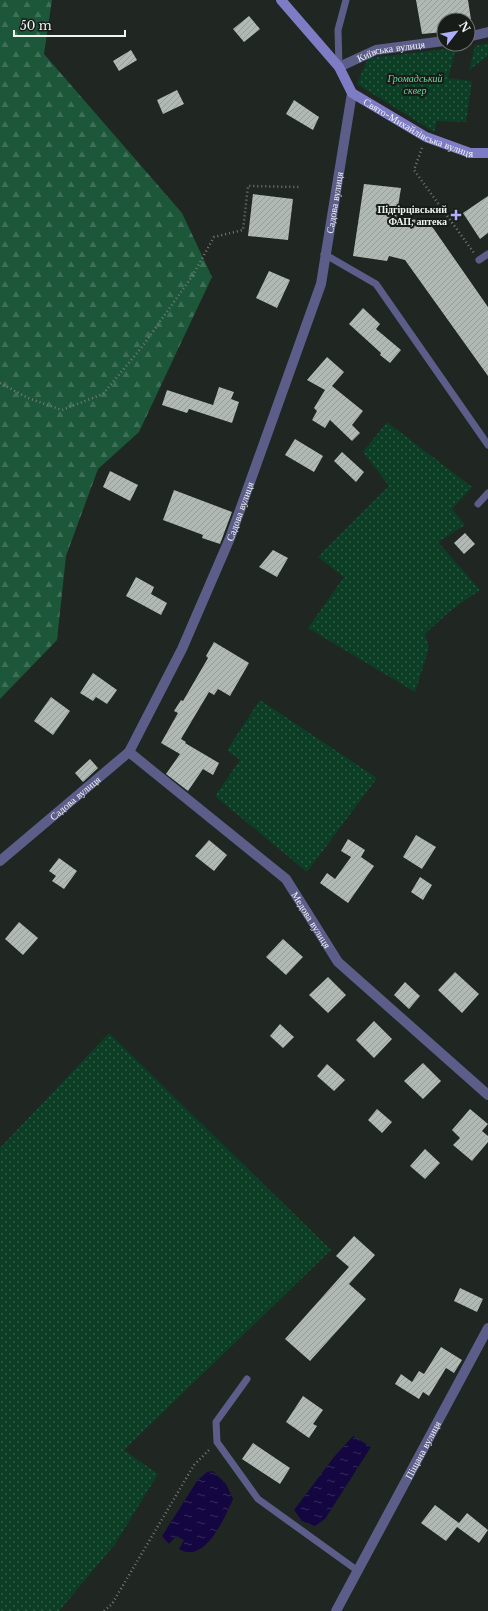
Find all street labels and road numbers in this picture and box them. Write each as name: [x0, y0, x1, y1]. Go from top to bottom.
street label: Київська вулиця: [355, 37, 426, 65]
street label: Свято-Михайлівська вулиця: [361, 95, 474, 160]
street label: Садова вулиця: [323, 170, 346, 234]
street label: Садова вулиця: [223, 479, 256, 543]
street label: Садова вулиця: [47, 772, 103, 823]
street label: Медова вулиця: [289, 889, 334, 951]
street label: Піщана вулиця: [402, 1418, 444, 1481]

